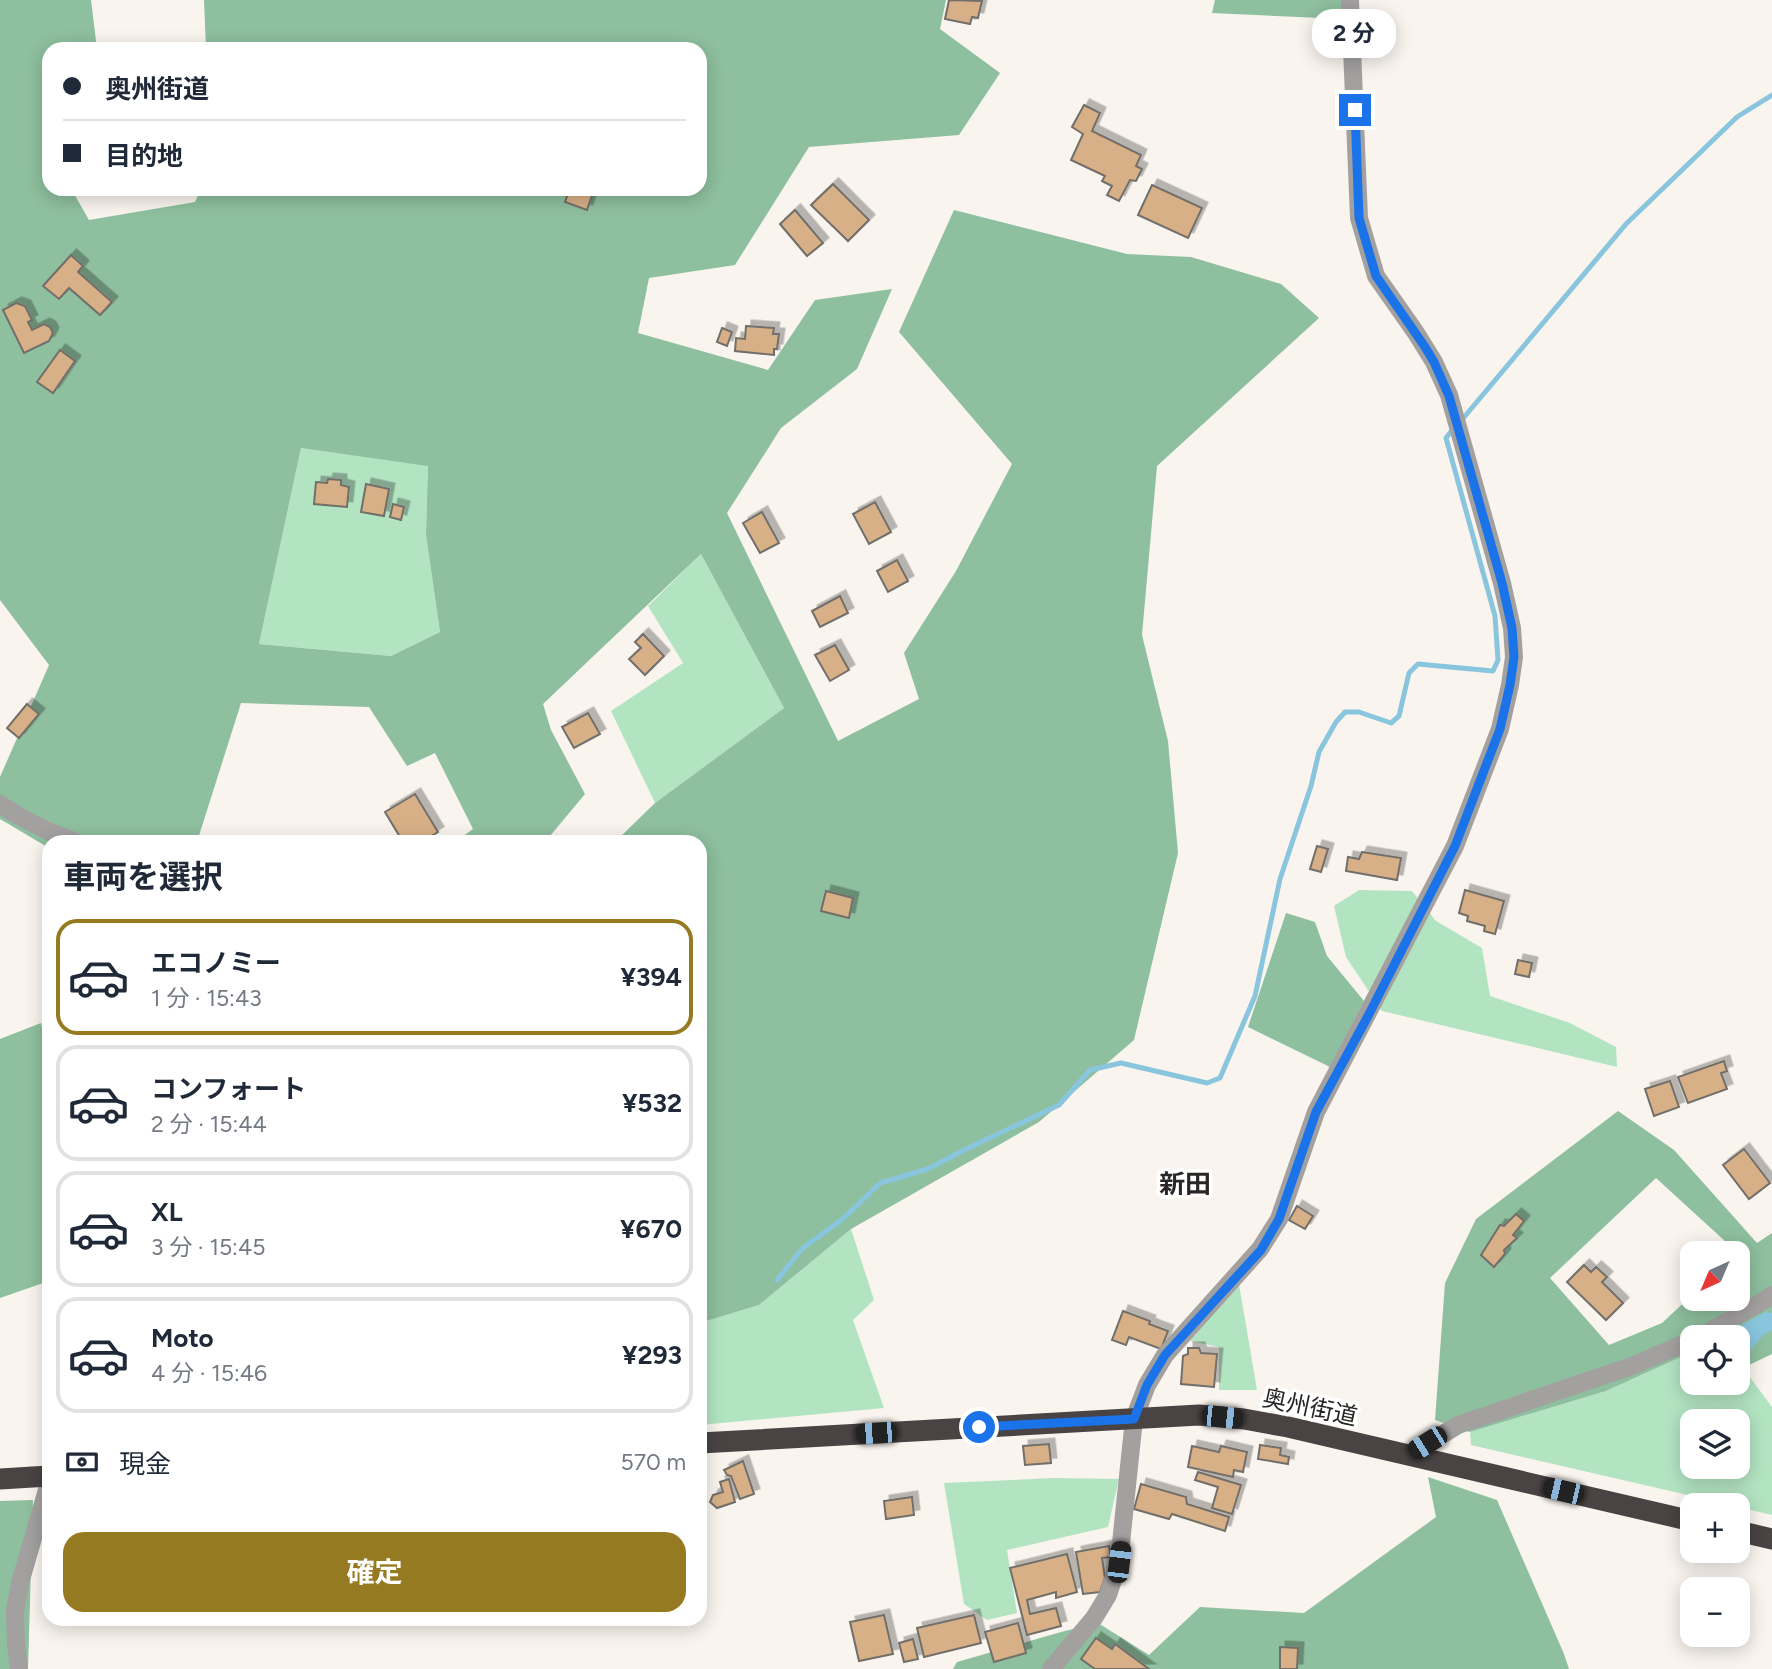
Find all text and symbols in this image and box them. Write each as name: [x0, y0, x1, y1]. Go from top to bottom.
callout: 2 分: [1313, 8, 1397, 57]
text: 2 分: [1333, 19, 1375, 47]
text: 奥州街道: [105, 73, 209, 105]
route end: [1339, 94, 1371, 126]
text: 目的地: [105, 140, 183, 172]
text: 車両を選択: [63, 858, 223, 896]
icon: car: [67, 946, 130, 1009]
text: エコノミー: [151, 947, 281, 979]
text: ¥394: [621, 961, 682, 993]
text: 1 分 · 15:43: [151, 984, 262, 1012]
icon: car: [67, 1072, 130, 1135]
text: コンフォート: [151, 1073, 306, 1105]
text: ¥532: [622, 1087, 682, 1119]
text: 2 分 · 15:44: [151, 1110, 267, 1138]
district label: 新田: [1159, 1168, 1211, 1200]
text: XL: [151, 1196, 183, 1228]
icon: car: [67, 1198, 130, 1261]
text: ¥670: [620, 1213, 682, 1245]
text: 3 分 · 15:45: [151, 1233, 265, 1261]
north arrow: [1680, 1241, 1750, 1311]
map controls: [1680, 1241, 1750, 1647]
text: Moto: [151, 1322, 214, 1354]
icon: car: [67, 1324, 130, 1387]
button: locate: [1680, 1325, 1750, 1395]
text: ¥293: [622, 1339, 682, 1371]
text: 4 分 · 15:46: [151, 1359, 267, 1387]
street label: 奥州街道: [1260, 1383, 1360, 1431]
car: [1201, 1404, 1244, 1430]
button: layers: [1680, 1409, 1750, 1479]
route start: [963, 1411, 995, 1443]
car: [855, 1421, 898, 1445]
car: [1404, 1423, 1451, 1463]
icon: cash: [63, 1443, 101, 1481]
text: 現金: [119, 1448, 171, 1480]
text: 570 m: [620, 1448, 686, 1476]
car: [1541, 1476, 1586, 1506]
button: +: [1680, 1493, 1750, 1563]
button: 確定: [63, 1532, 686, 1612]
car: [1107, 1540, 1132, 1584]
button: −: [1680, 1577, 1750, 1647]

